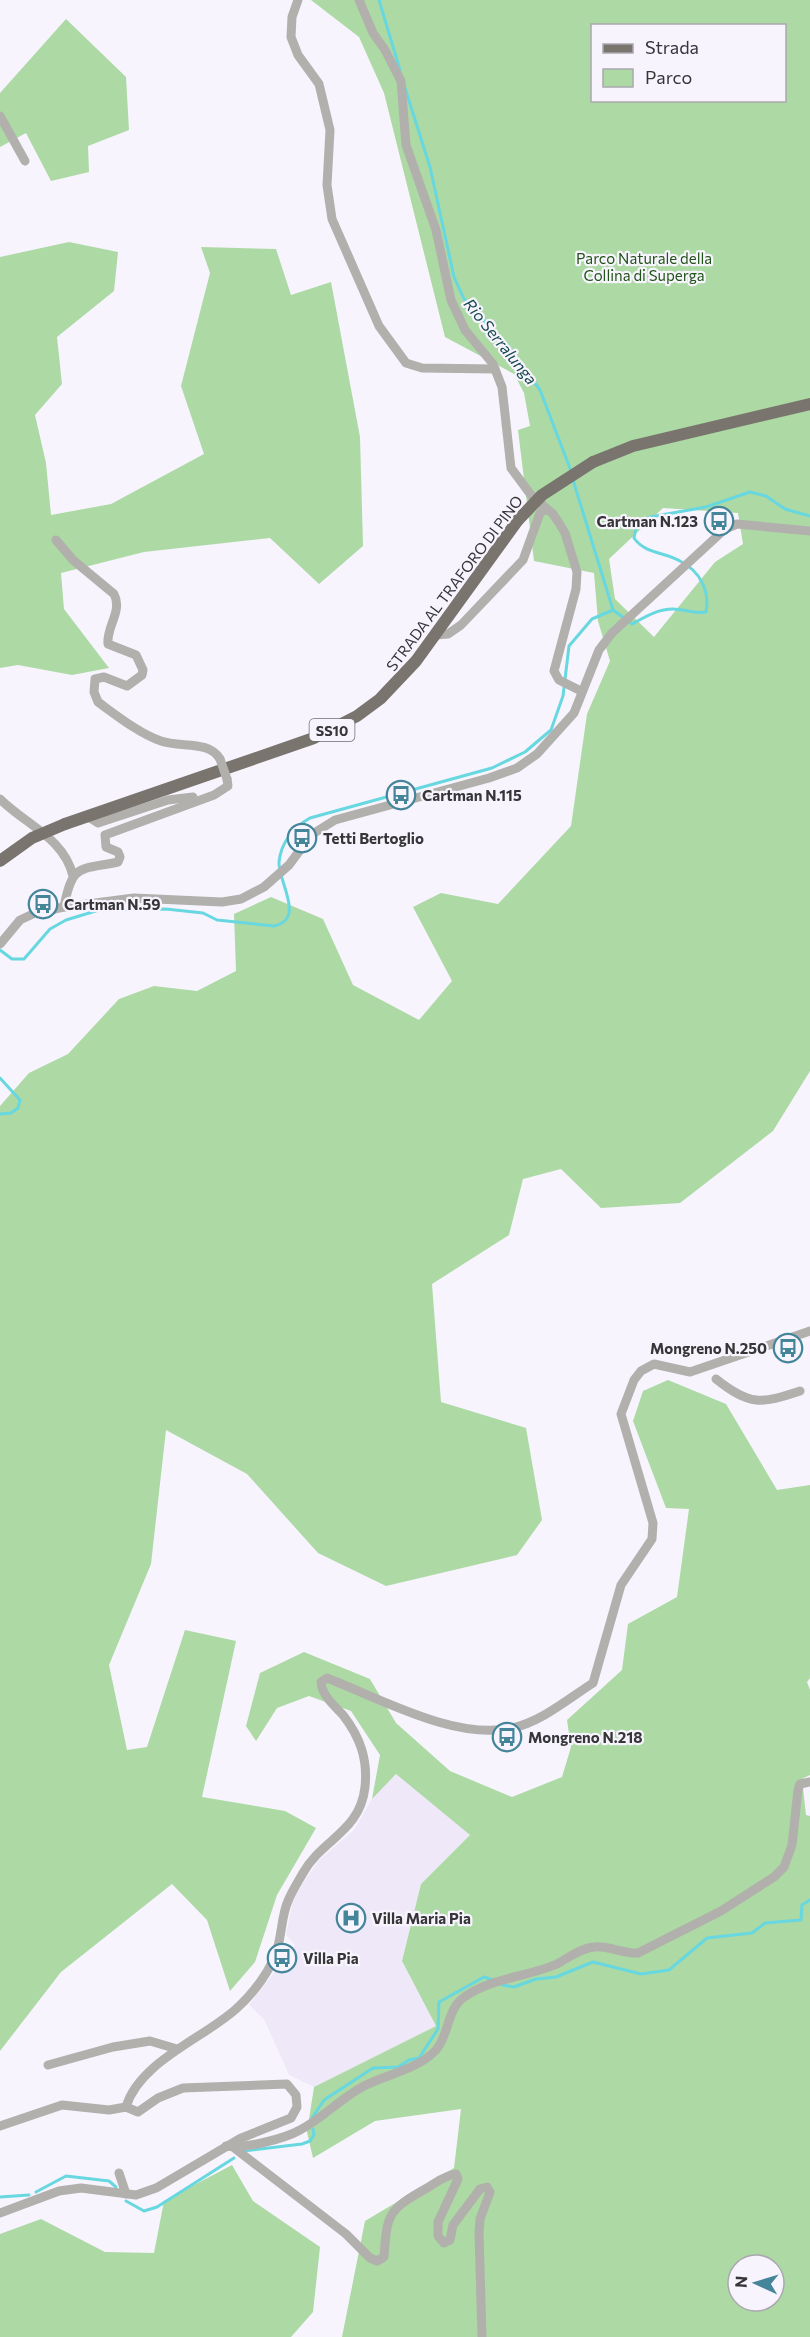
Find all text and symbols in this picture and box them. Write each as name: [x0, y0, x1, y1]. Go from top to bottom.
legend: [591, 24, 786, 102]
text: Strada: [645, 36, 699, 58]
text: Parco: [645, 66, 692, 88]
park label: Parco Naturale della Collina di Superga: [576, 249, 712, 284]
water label: Rio Serralunga: [460, 294, 542, 388]
street label: STRADA AL TRAFORO DI PINO: [382, 492, 526, 674]
bus stop icon: Cartman N.123: [703, 505, 735, 537]
place label: Cartman N.123: [597, 512, 698, 530]
road number: SS10: [310, 719, 354, 741]
bus stop icon: Cartman N.115: [385, 779, 417, 811]
place label: Cartman N.115: [422, 786, 522, 804]
bus stop icon: Tetti Bertoglio: [286, 822, 318, 854]
place label: Tetti Bertoglio: [323, 829, 424, 847]
bus stop icon: Cartman N.59: [27, 888, 59, 920]
place label: Cartman N.59: [64, 895, 160, 913]
bus stop icon: Mongreno N.250: [772, 1332, 804, 1364]
place label: Mongreno N.250: [650, 1339, 767, 1357]
bus stop icon: Mongreno N.218: [491, 1721, 523, 1753]
place label: Mongreno N.218: [528, 1728, 642, 1746]
hospital icon: Villa Maria Pia: [335, 1902, 367, 1934]
place label: Villa Maria Pia: [372, 1909, 471, 1927]
bus stop icon: Villa Pia: [266, 1942, 298, 1974]
place label: Villa Pia: [303, 1949, 359, 1967]
north arrow: [726, 2253, 786, 2313]
text: N: [731, 2275, 750, 2289]

